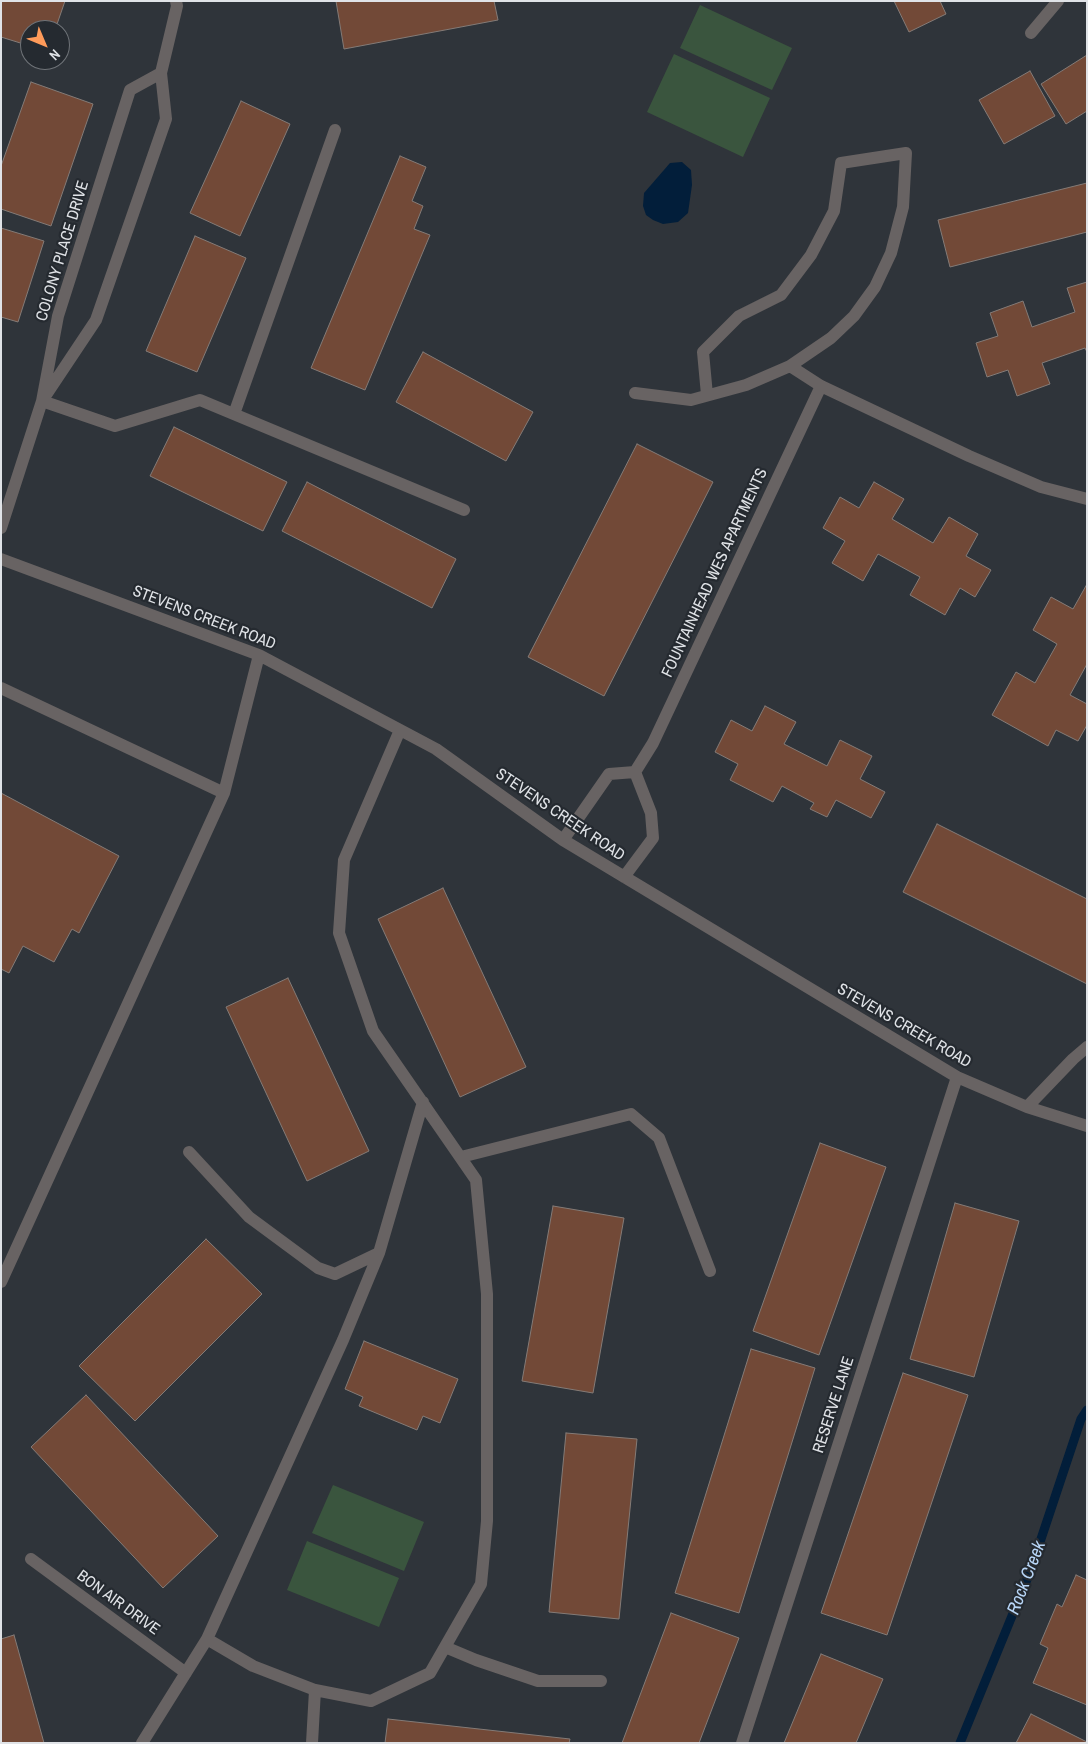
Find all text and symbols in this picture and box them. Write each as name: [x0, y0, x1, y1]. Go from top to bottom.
north arrow: [20, 20, 70, 70]
text: N: [46, 46, 64, 64]
street label: COLONY PLACE DRIVE: [33, 178, 93, 324]
street label: FOUNTAINHEAD WES APARTMENTS: [658, 466, 772, 680]
street label: STEVENS CREEK ROAD: [130, 582, 278, 654]
street label: STEVENS CREEK ROAD: [492, 765, 628, 865]
street label: STEVENS CREEK ROAD: [834, 980, 974, 1072]
street label: RESERVE LANE: [809, 1354, 859, 1456]
water label: Rock Creek: [1003, 1538, 1051, 1618]
street label: BON AIR DRIVE: [73, 1567, 163, 1639]

